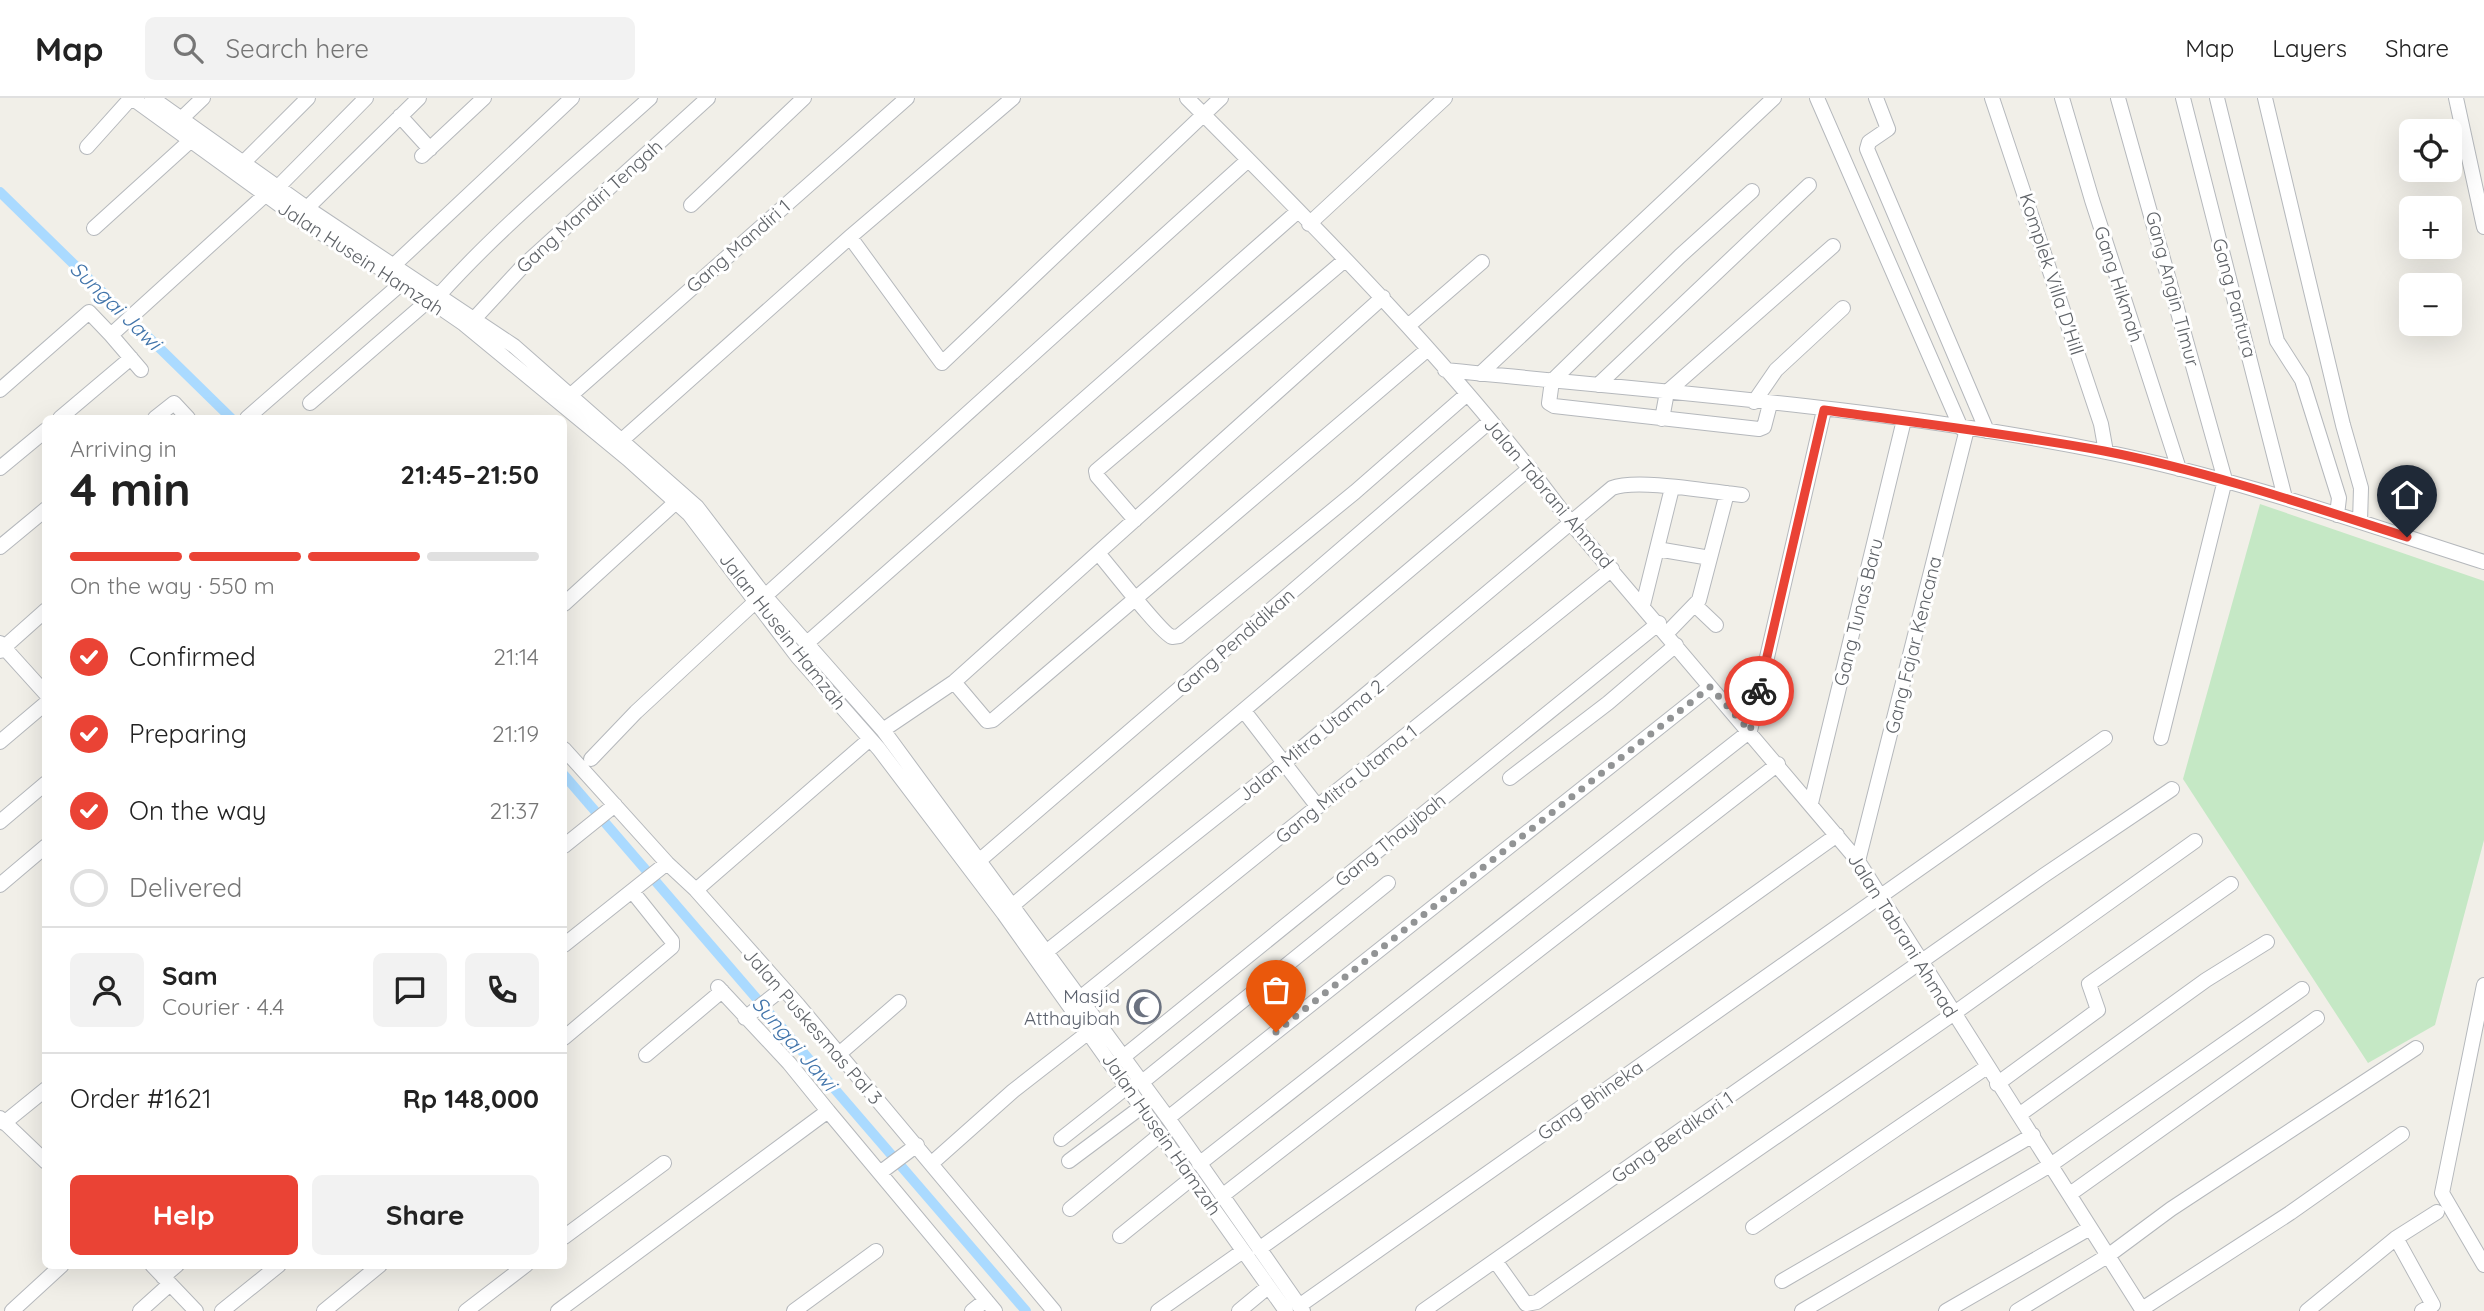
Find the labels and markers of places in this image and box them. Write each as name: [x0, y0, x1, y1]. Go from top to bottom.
pin: [2377, 465, 2437, 537]
pin: [1246, 960, 1306, 1032]
place label: Masjid Atthayibah: [1024, 984, 1120, 1030]
mosque icon: Masjid Atthayibah: [1125, 988, 1163, 1026]

